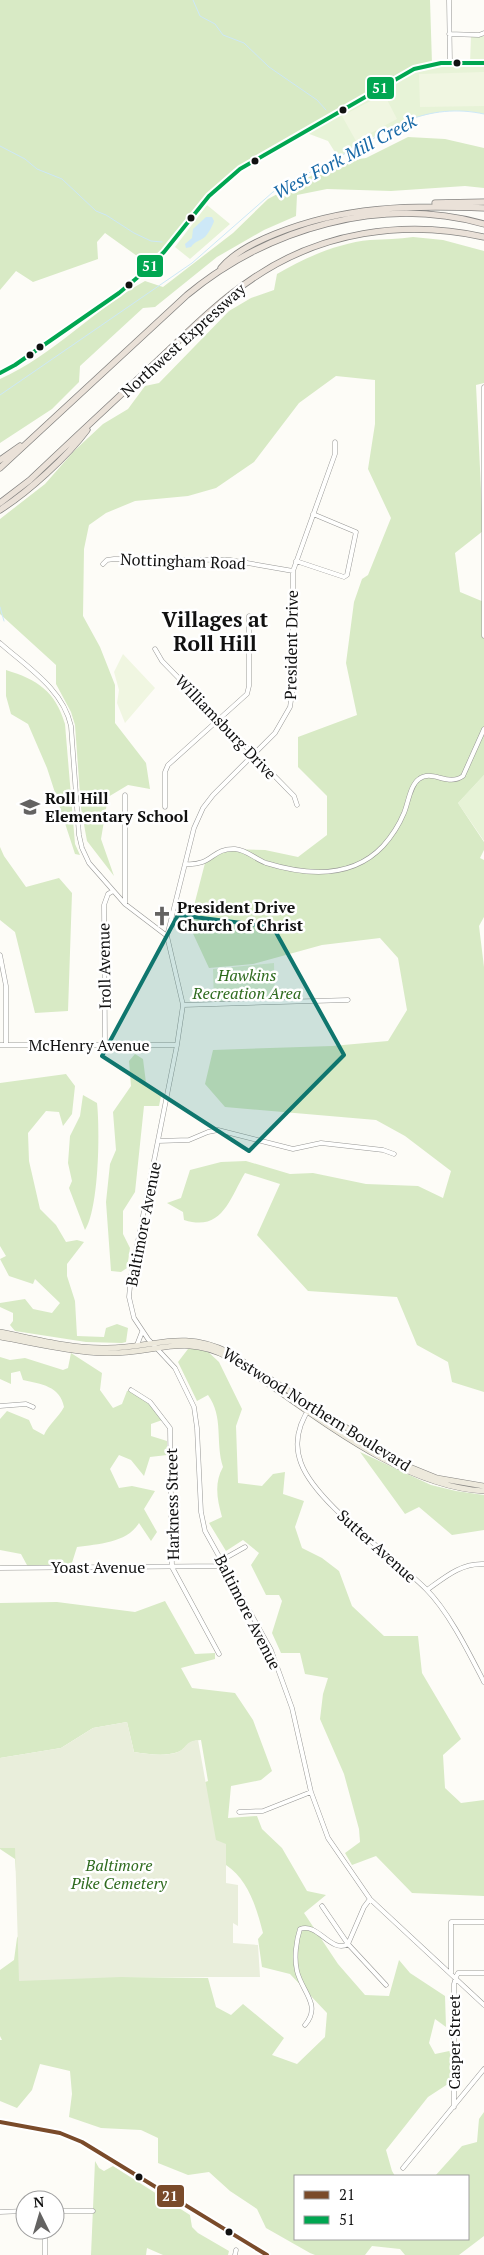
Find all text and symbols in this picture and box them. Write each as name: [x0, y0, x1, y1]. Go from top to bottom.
unlabelled marker: [452, 58, 462, 68]
line badge: 51: [366, 76, 395, 100]
text: 51: [372, 78, 388, 97]
unlabelled marker: [338, 105, 348, 115]
water label: West Fork Mill Creek: [269, 108, 421, 204]
unlabelled marker: [250, 156, 260, 166]
unlabelled marker: [186, 213, 196, 223]
line badge: 51: [136, 254, 164, 278]
text: 51: [142, 256, 158, 275]
street label: Northwest Expressway: [116, 277, 251, 402]
unlabelled marker: [124, 280, 134, 290]
unlabelled marker: [35, 342, 45, 352]
unlabelled marker: [25, 350, 35, 360]
street label: Nottingham Road: [120, 548, 246, 574]
street label: President Drive: [279, 590, 303, 700]
district label: Villages at Roll Hill: [162, 605, 269, 657]
street label: Williamsburg Drive: [170, 670, 282, 784]
place label: Roll Hill Elementary School: [45, 787, 189, 827]
school or university icon: Roll Hill Elementary School: [19, 796, 41, 818]
place label: President Drive Church of Christ: [177, 896, 304, 936]
church icon: President Drive Church of Christ: [151, 905, 173, 927]
street label: Iroll Avenue: [92, 923, 116, 1009]
park label: Hawkins Recreation Area: [192, 964, 301, 1004]
street label: McHenry Avenue: [29, 1034, 150, 1056]
street label: Baltimore Avenue: [120, 1160, 166, 1288]
street label: Westwood Northern Boulevard: [219, 1342, 415, 1476]
street label: Harkness Street: [160, 1448, 184, 1560]
street label: Sutter Avenue: [333, 1504, 421, 1588]
street label: Baltimore Avenue: [210, 1551, 286, 1673]
street label: Yoast Avenue: [51, 1556, 145, 1578]
park label: Baltimore Pike Cemetery: [70, 1854, 168, 1894]
street label: Casper Street: [443, 1994, 465, 2090]
unlabelled marker: [134, 2172, 144, 2182]
legend: [294, 2175, 469, 2240]
line badge: 21: [156, 2184, 185, 2208]
text: 21: [339, 2184, 355, 2204]
text: 21: [162, 2186, 178, 2205]
north arrow: [15, 2190, 65, 2240]
text: N: [33, 2192, 45, 2211]
text: 51: [339, 2209, 355, 2229]
unlabelled marker: [224, 2227, 234, 2237]

